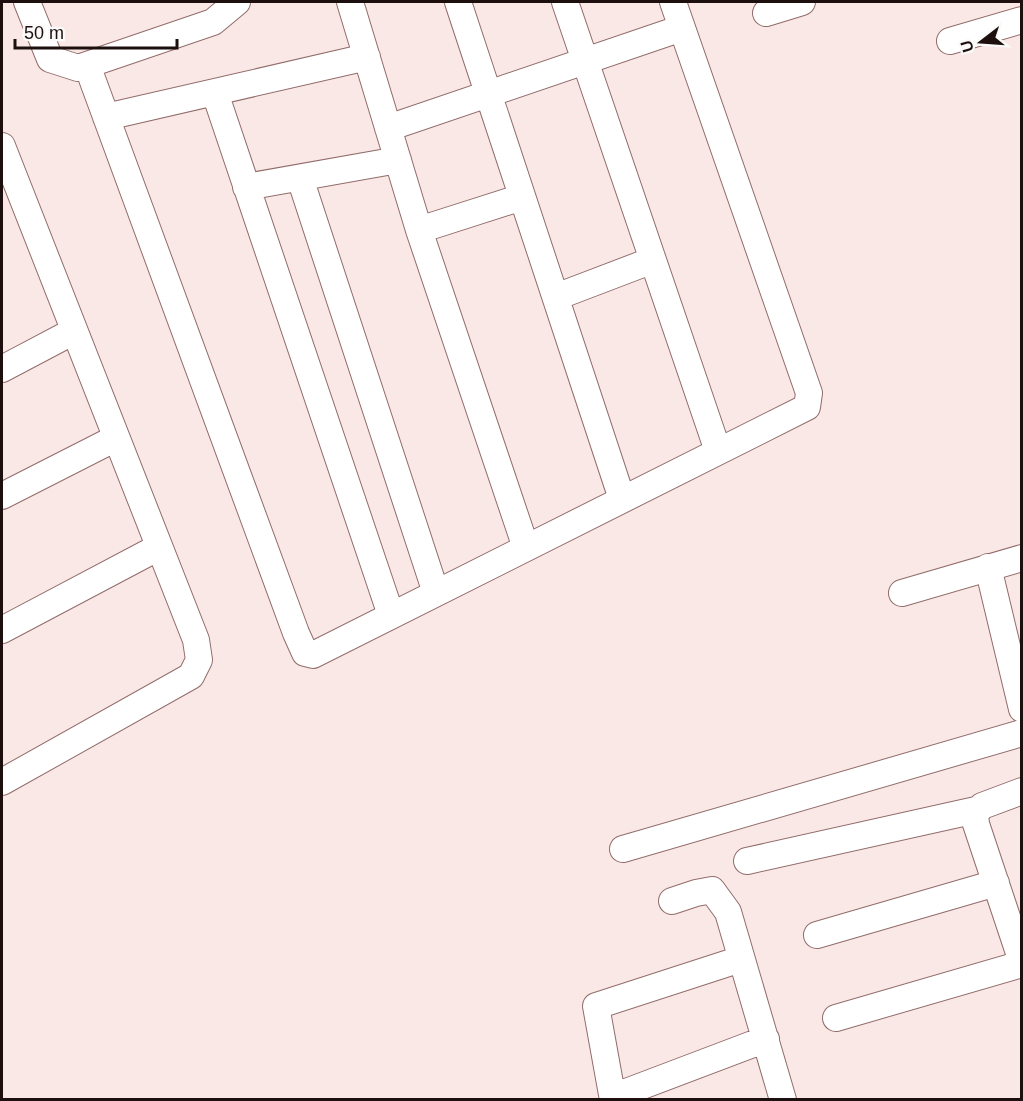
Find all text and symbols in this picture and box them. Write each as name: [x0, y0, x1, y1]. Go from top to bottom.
scale bar: [15, 12, 177, 50]
north arrow: [951, 12, 1011, 72]
text: 50 m: [24, 23, 64, 43]
text: U: [957, 38, 977, 54]

